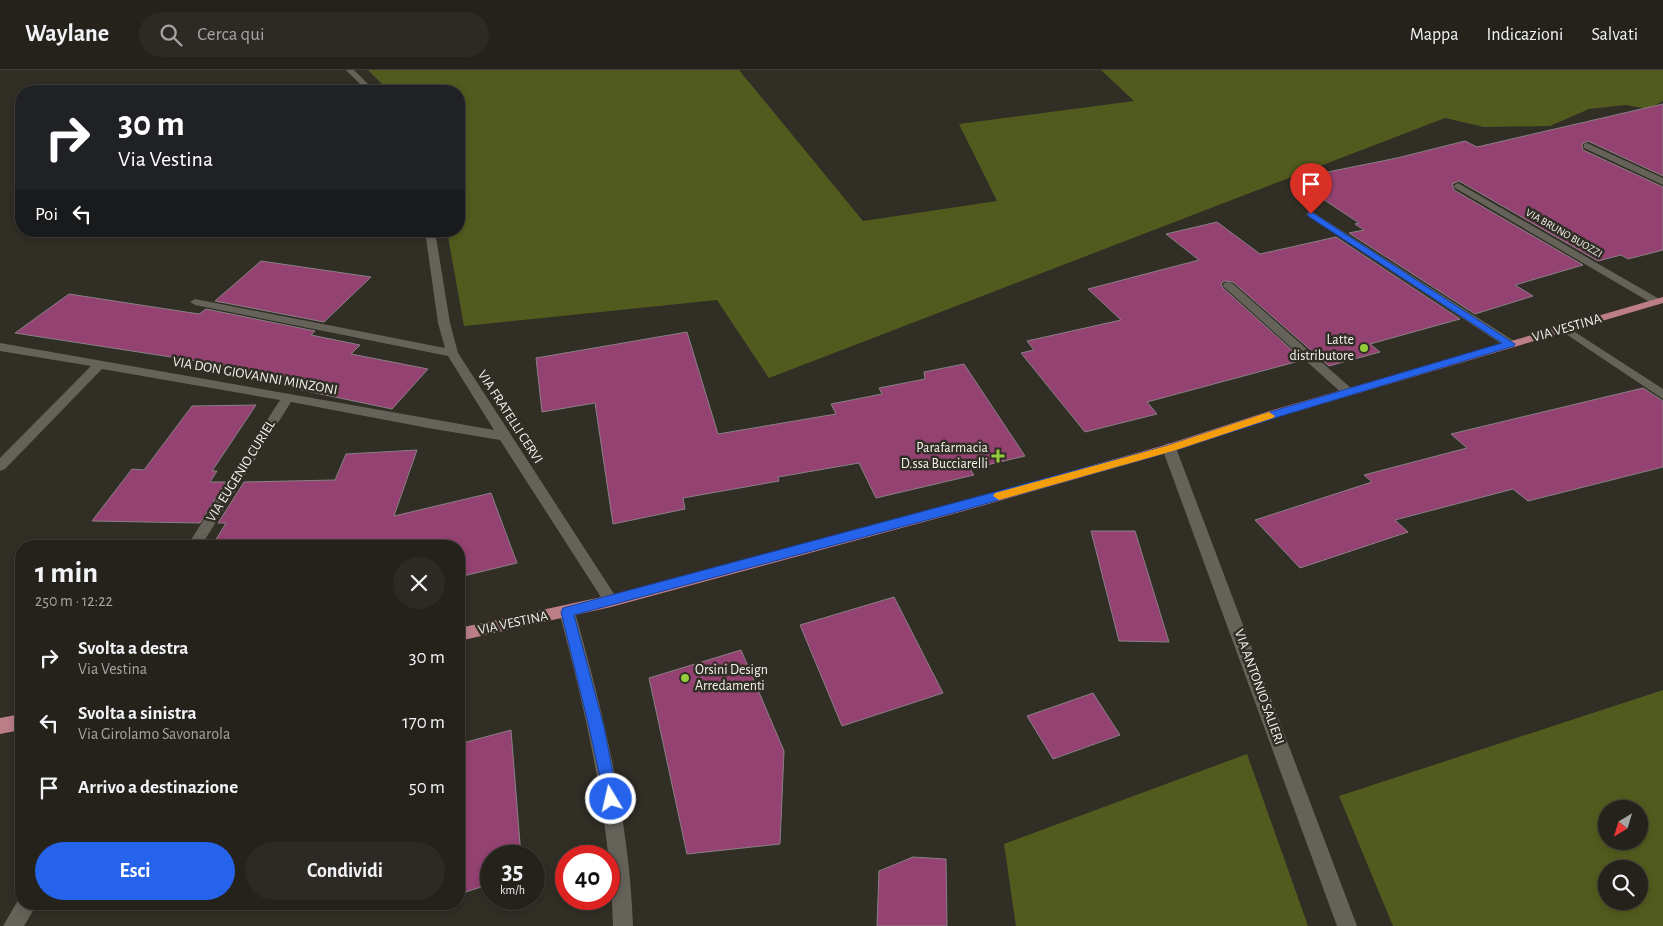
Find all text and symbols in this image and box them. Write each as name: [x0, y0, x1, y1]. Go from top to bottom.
search box: [139, 12, 489, 57]
icon: search: [157, 21, 185, 49]
text: Waylane: [25, 22, 109, 46]
text: Cerca qui: [197, 25, 265, 44]
text: Mappa: [1410, 26, 1459, 44]
text: Indicazioni: [1487, 26, 1563, 44]
text: Salvati: [1591, 26, 1638, 44]
icon: right: [35, 105, 100, 170]
text: 30 m: [118, 107, 185, 142]
text: Via Vestina: [118, 148, 213, 170]
pin: [1290, 163, 1332, 214]
icon: arrive: [1297, 170, 1325, 198]
icon: left: [68, 200, 96, 228]
text: Poi: [35, 205, 58, 224]
street label: VIA BRUNO BUOZZI: [1524, 207, 1604, 259]
street label: VIA VESTINA: [1531, 311, 1603, 345]
place label: Latte distributore: [1290, 333, 1354, 363]
marker: Latte distributore: [1358, 342, 1370, 354]
street label: VIA DON GIOVANNI MINZONI: [171, 355, 339, 397]
street label: VIA FRATELLI CERVI: [475, 368, 545, 466]
street label: VIA EUGENIO CURIEL: [204, 417, 278, 524]
place label: Parafarmacia D.ssa Bucciarelli: [901, 441, 989, 471]
marker: Parafarmacia D.ssa Bucciarelli: [992, 450, 1004, 462]
button: close: [393, 557, 445, 609]
text: 1 min: [35, 558, 98, 588]
text: 250 m · 12:22: [35, 593, 113, 609]
street label: VIA VESTINA: [477, 609, 549, 637]
street label: VIA ANTONIO SALIERI: [1232, 628, 1286, 746]
text: Svolta a destra: [78, 639, 188, 658]
icon: right: [35, 644, 63, 672]
text: 30 m: [409, 648, 445, 667]
text: Via Vestina: [78, 661, 147, 677]
place label: Orsini Design Arredamenti: [695, 663, 768, 693]
marker: Orsini Design Arredamenti: [679, 672, 691, 684]
text: Svolta a sinistra: [78, 704, 197, 723]
icon: left: [35, 709, 63, 737]
text: 170 m: [402, 713, 445, 732]
text: Via Girolamo Savonarola: [78, 726, 230, 742]
position arrow: [584, 772, 636, 824]
icon: arrive: [35, 774, 63, 802]
text: Arrivo a destinazione: [78, 778, 238, 797]
text: 50 m: [409, 778, 445, 797]
north arrow: [1598, 800, 1648, 850]
map controls: [1598, 800, 1648, 910]
button: Esci: [35, 842, 235, 900]
button: Condividi: [245, 842, 445, 900]
speed limit sign: 40: [555, 845, 620, 910]
text: 35: [502, 859, 523, 884]
button: search: [1598, 860, 1648, 910]
text: km/h: [500, 884, 525, 896]

